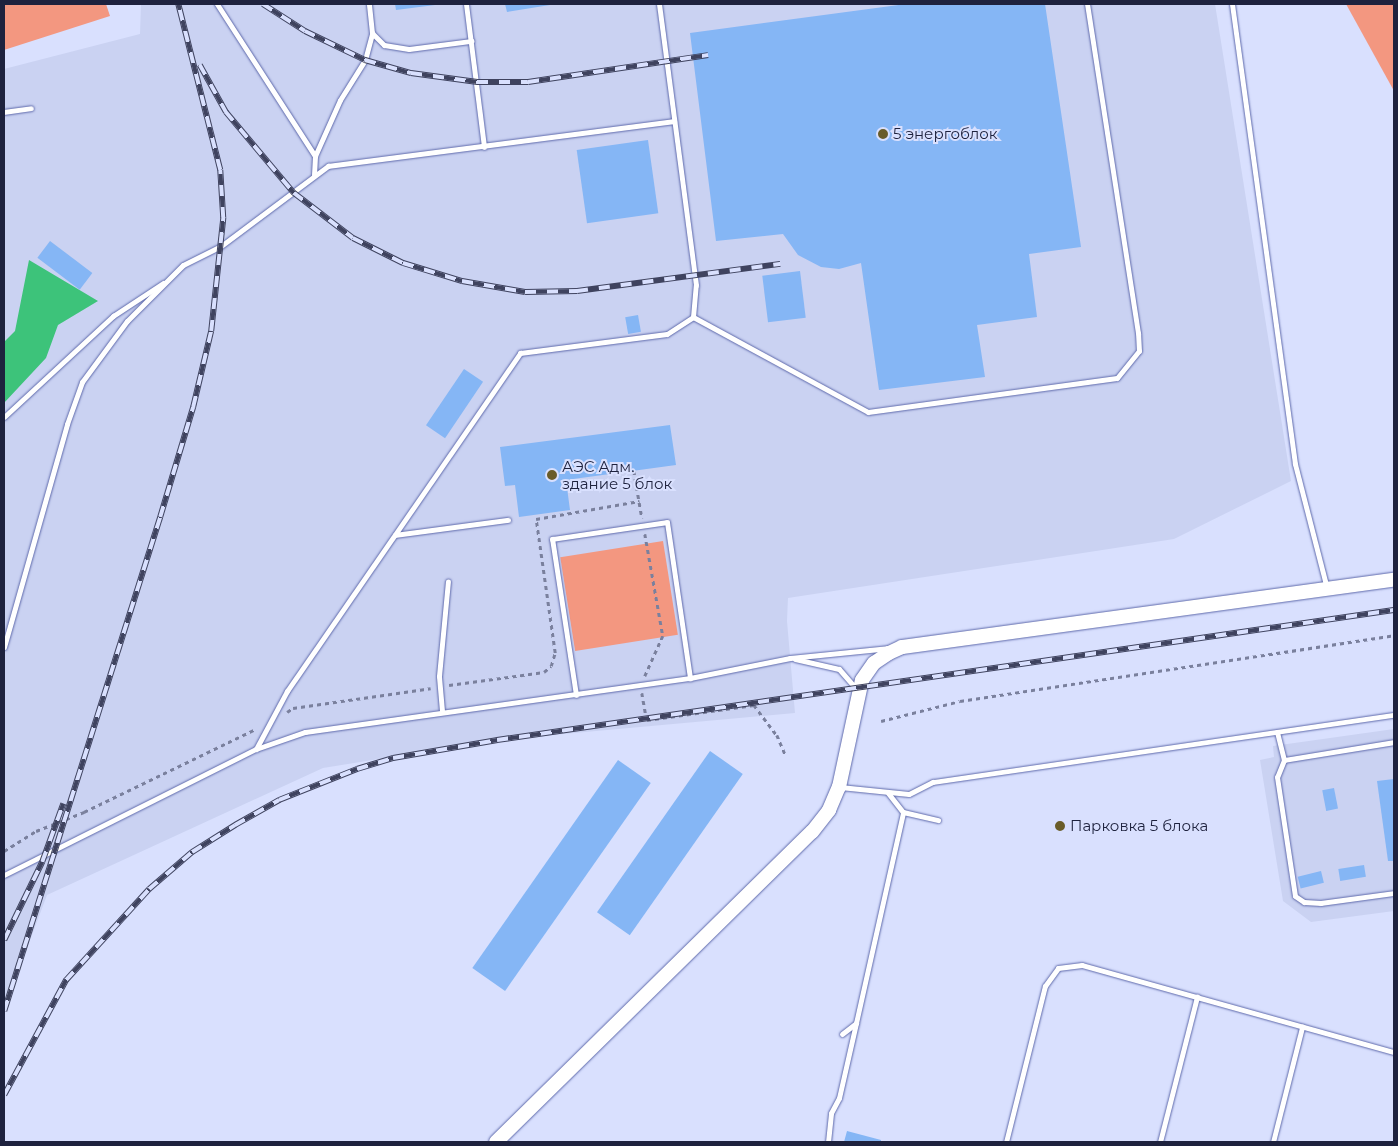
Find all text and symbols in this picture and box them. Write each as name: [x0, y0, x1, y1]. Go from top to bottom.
place label: 5 энергоблок: [893, 125, 998, 143]
marker: 5 энергоблок: [877, 128, 889, 140]
place label: АЭС Адм. здание 5 блок: [562, 457, 672, 492]
marker: АЭС Адм. здание 5 блок: [546, 469, 558, 481]
place label: Парковка 5 блока: [1070, 817, 1208, 835]
marker: Парковка 5 блока: [1054, 820, 1066, 832]

